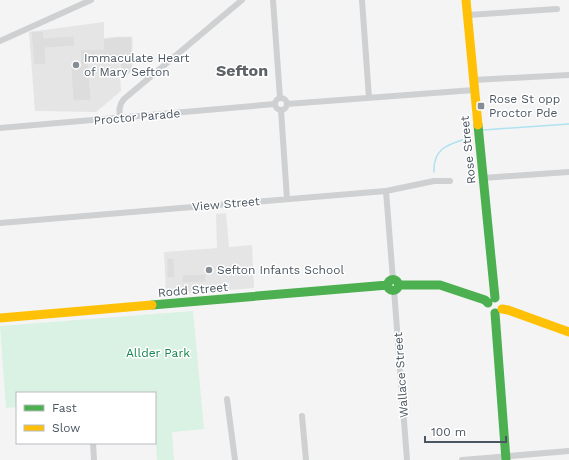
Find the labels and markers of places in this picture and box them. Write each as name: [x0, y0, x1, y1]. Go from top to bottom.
place label: Immaculate Heart of Mary Sefton: [84, 51, 190, 79]
marker: Immaculate Heart of Mary Sefton: [71, 60, 81, 70]
place label: Rose St opp Proctor Pde: [489, 92, 560, 120]
marker: Rose St opp Proctor Pde: [476, 101, 486, 111]
place label: Sefton Infants School: [217, 263, 344, 277]
marker: Sefton Infants School: [204, 265, 214, 275]

